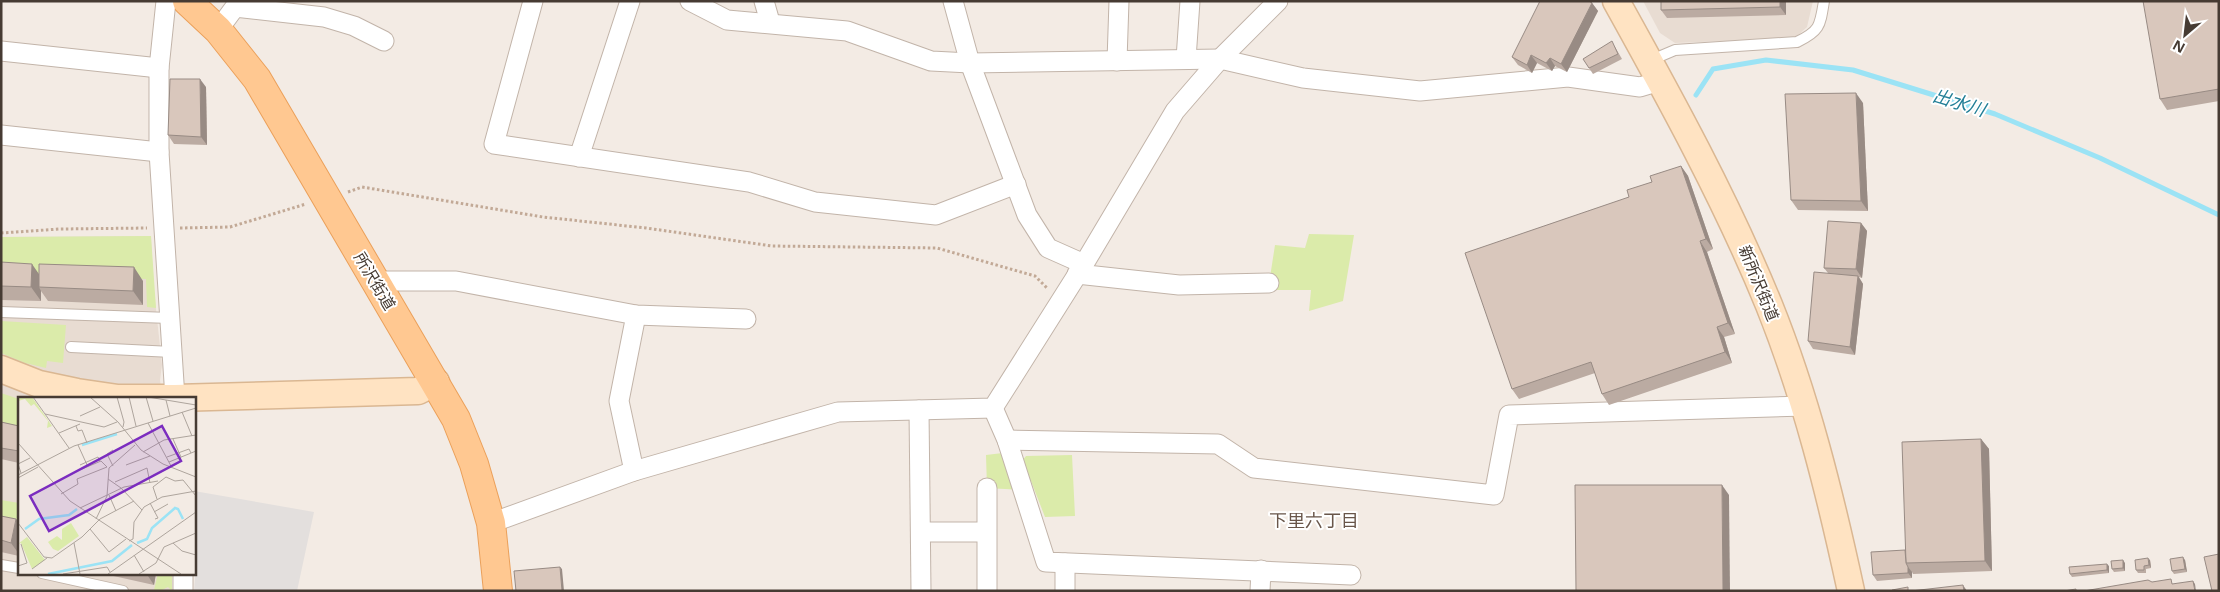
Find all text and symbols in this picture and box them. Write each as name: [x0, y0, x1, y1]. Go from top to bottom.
north arrow: [2160, 10, 2210, 60]
text: N: [2169, 36, 2188, 58]
water label: 出水川: [1930, 83, 1991, 122]
street label: 新所沢街道: [1734, 242, 1784, 324]
street label: 所沢街道: [349, 248, 401, 314]
inset map: [18, 397, 195, 574]
district label: 下里六丁目: [1269, 508, 1359, 532]

